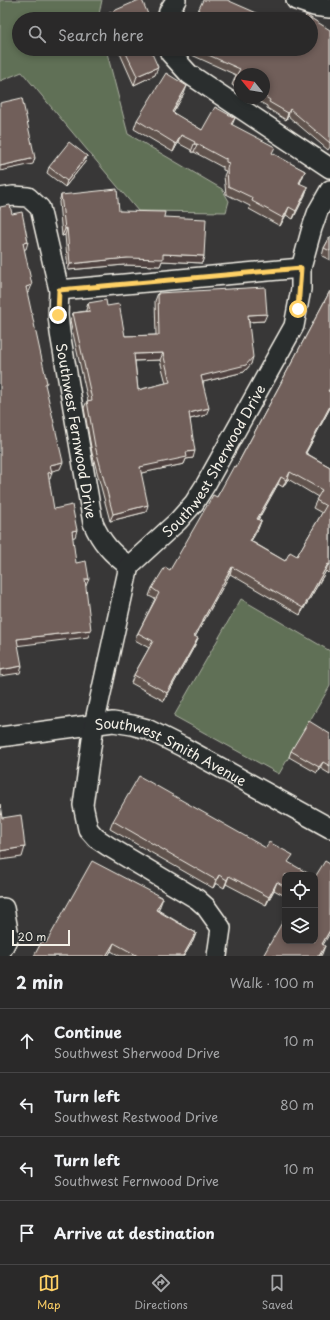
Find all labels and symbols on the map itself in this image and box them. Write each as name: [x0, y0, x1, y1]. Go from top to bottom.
north arrow: [234, 68, 270, 104]
route start: [289, 300, 307, 318]
route end: [49, 306, 67, 324]
street label: Southwest Fernwood Drive: [51, 341, 103, 520]
street label: Southwest Sherwood Drive: [157, 380, 270, 542]
street label: Southwest Smith Avenue: [93, 711, 251, 791]
scale bar: [12, 928, 70, 947]

